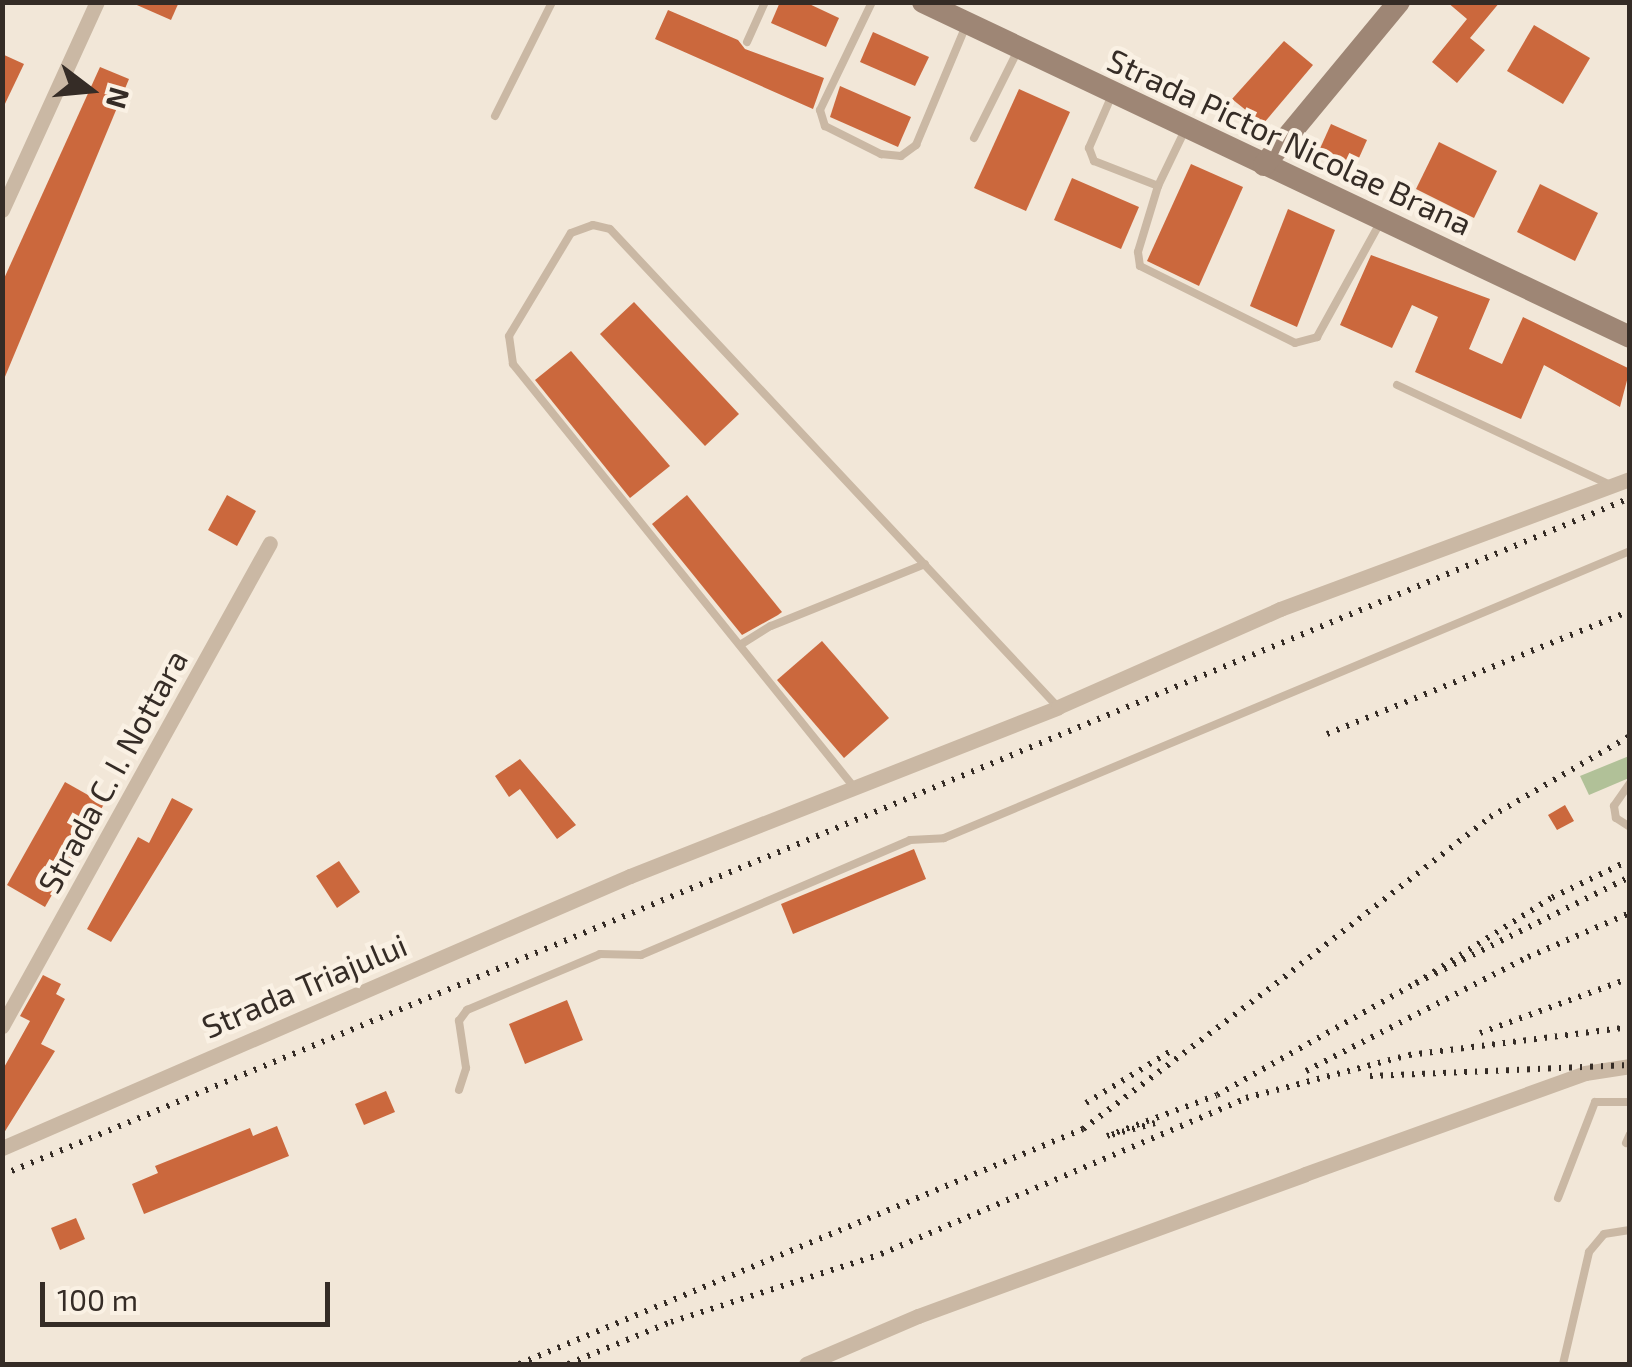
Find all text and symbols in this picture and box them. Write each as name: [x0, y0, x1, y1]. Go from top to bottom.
street label: Strada Pictor Nicolae Brana: [1102, 39, 1478, 243]
north arrow: [40, 40, 140, 140]
text: N: [100, 84, 138, 113]
street label: Strada C. I. Nottara: [29, 643, 195, 899]
street label: Strada Triajului: [196, 924, 412, 1046]
scale bar: [45, 1262, 335, 1324]
text: 100 m: [57, 1281, 138, 1317]

